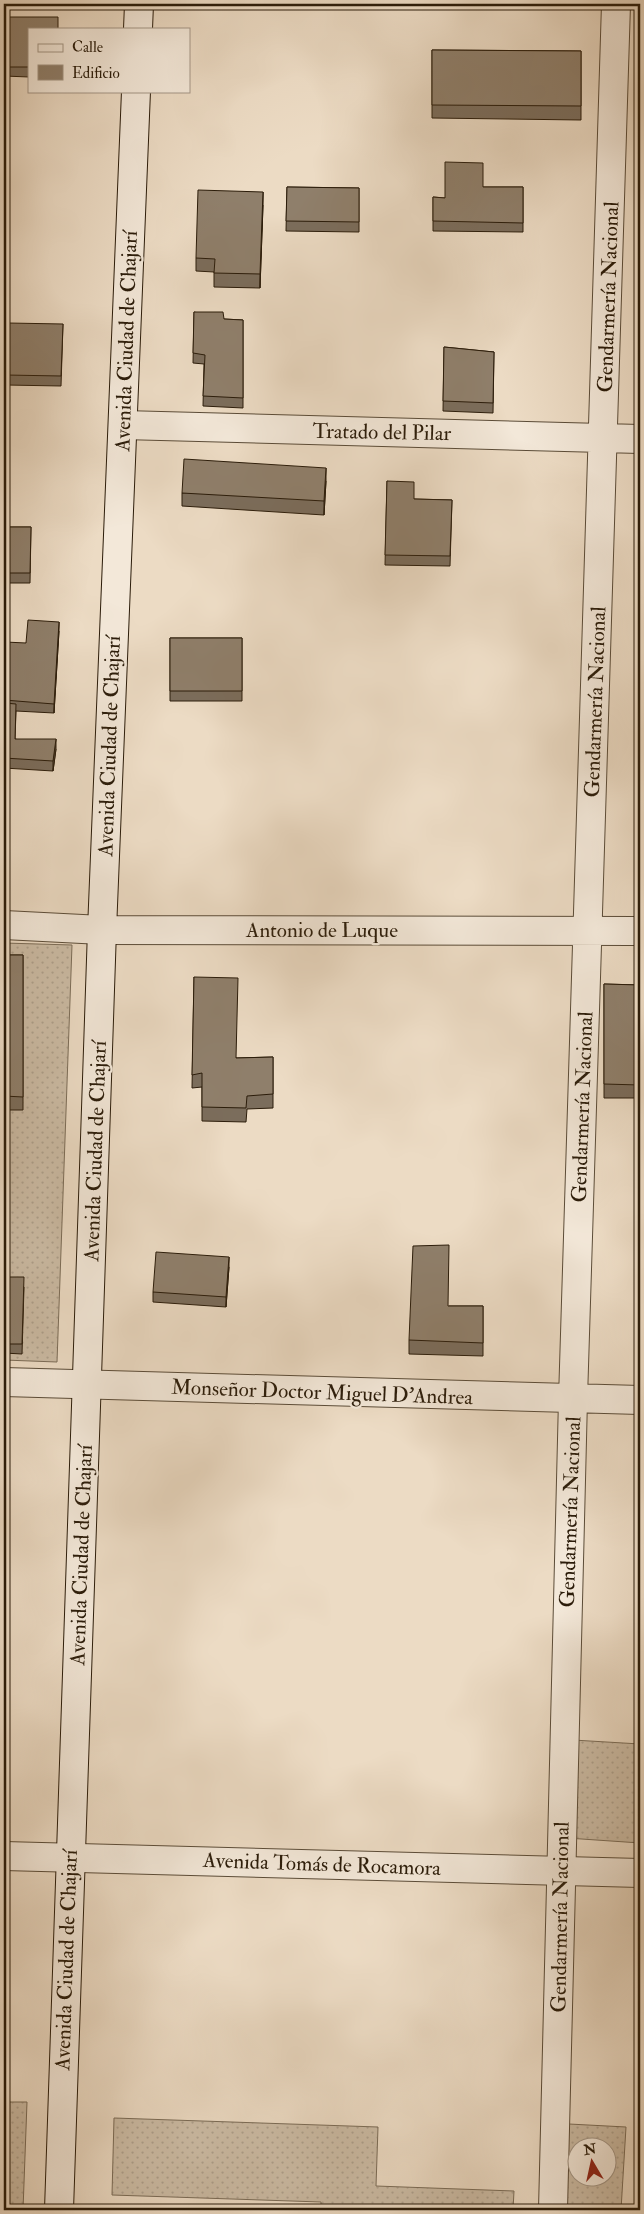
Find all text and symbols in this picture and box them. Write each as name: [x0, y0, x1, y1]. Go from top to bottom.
legend: [28, 28, 190, 92]
text: Calle: [72, 38, 103, 57]
text: Edificio: [72, 64, 120, 83]
street label: Gendarmería Nacional: [592, 200, 625, 393]
street label: Avenida Ciudad de Chajarí: [109, 229, 144, 453]
street label: Tratado del Pilar: [312, 418, 452, 447]
street label: Gendarmería Nacional: [579, 605, 612, 798]
street label: Avenida Ciudad de Chajarí: [92, 634, 127, 858]
street label: Antonio de Luque: [245, 917, 398, 944]
street label: Gendarmería Nacional: [566, 1010, 599, 1203]
street label: Avenida Ciudad de Chajarí: [78, 1039, 113, 1263]
street label: Monseñor Doctor Miguel D'Andrea: [171, 1374, 474, 1411]
street label: Gendarmería Nacional: [554, 1415, 587, 1608]
street label: Avenida Ciudad de Chajarí: [64, 1443, 99, 1667]
street label: Gendarmería Nacional: [545, 1821, 576, 2013]
street label: Avenida Tomás de Rocamora: [202, 1847, 442, 1882]
street label: Avenida Ciudad de Chajarí: [49, 1848, 84, 2072]
north arrow: [566, 2136, 616, 2186]
text: N: [582, 2140, 598, 2159]

